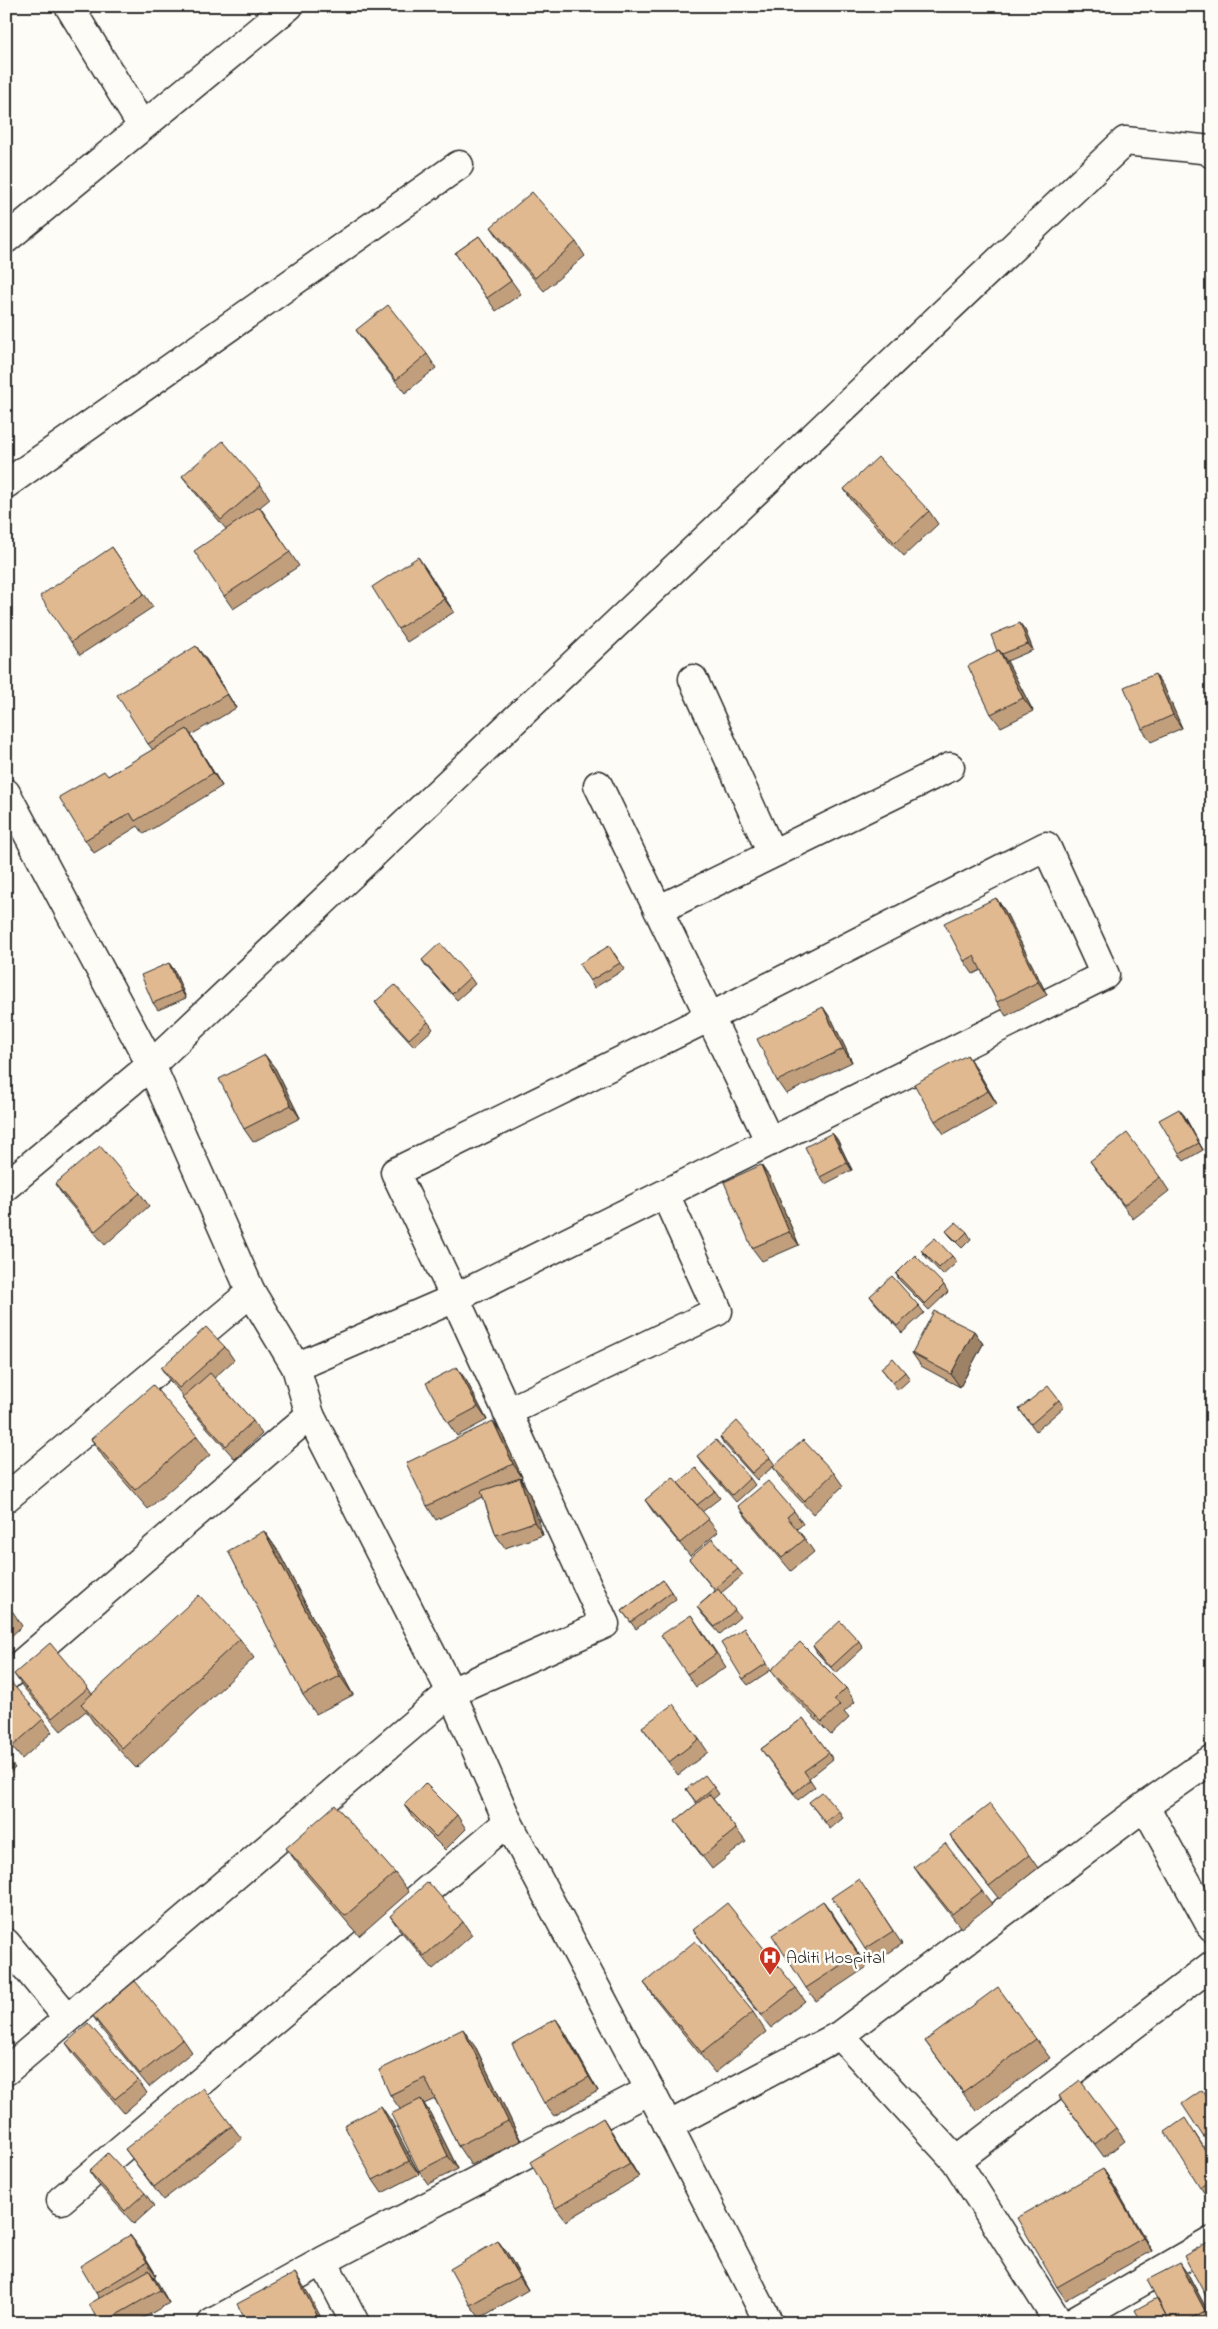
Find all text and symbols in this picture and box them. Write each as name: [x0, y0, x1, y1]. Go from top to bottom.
hospital icon: Aditi Hospital: [758, 1945, 782, 1976]
place label: Aditi Hospital: [786, 1946, 885, 1972]

